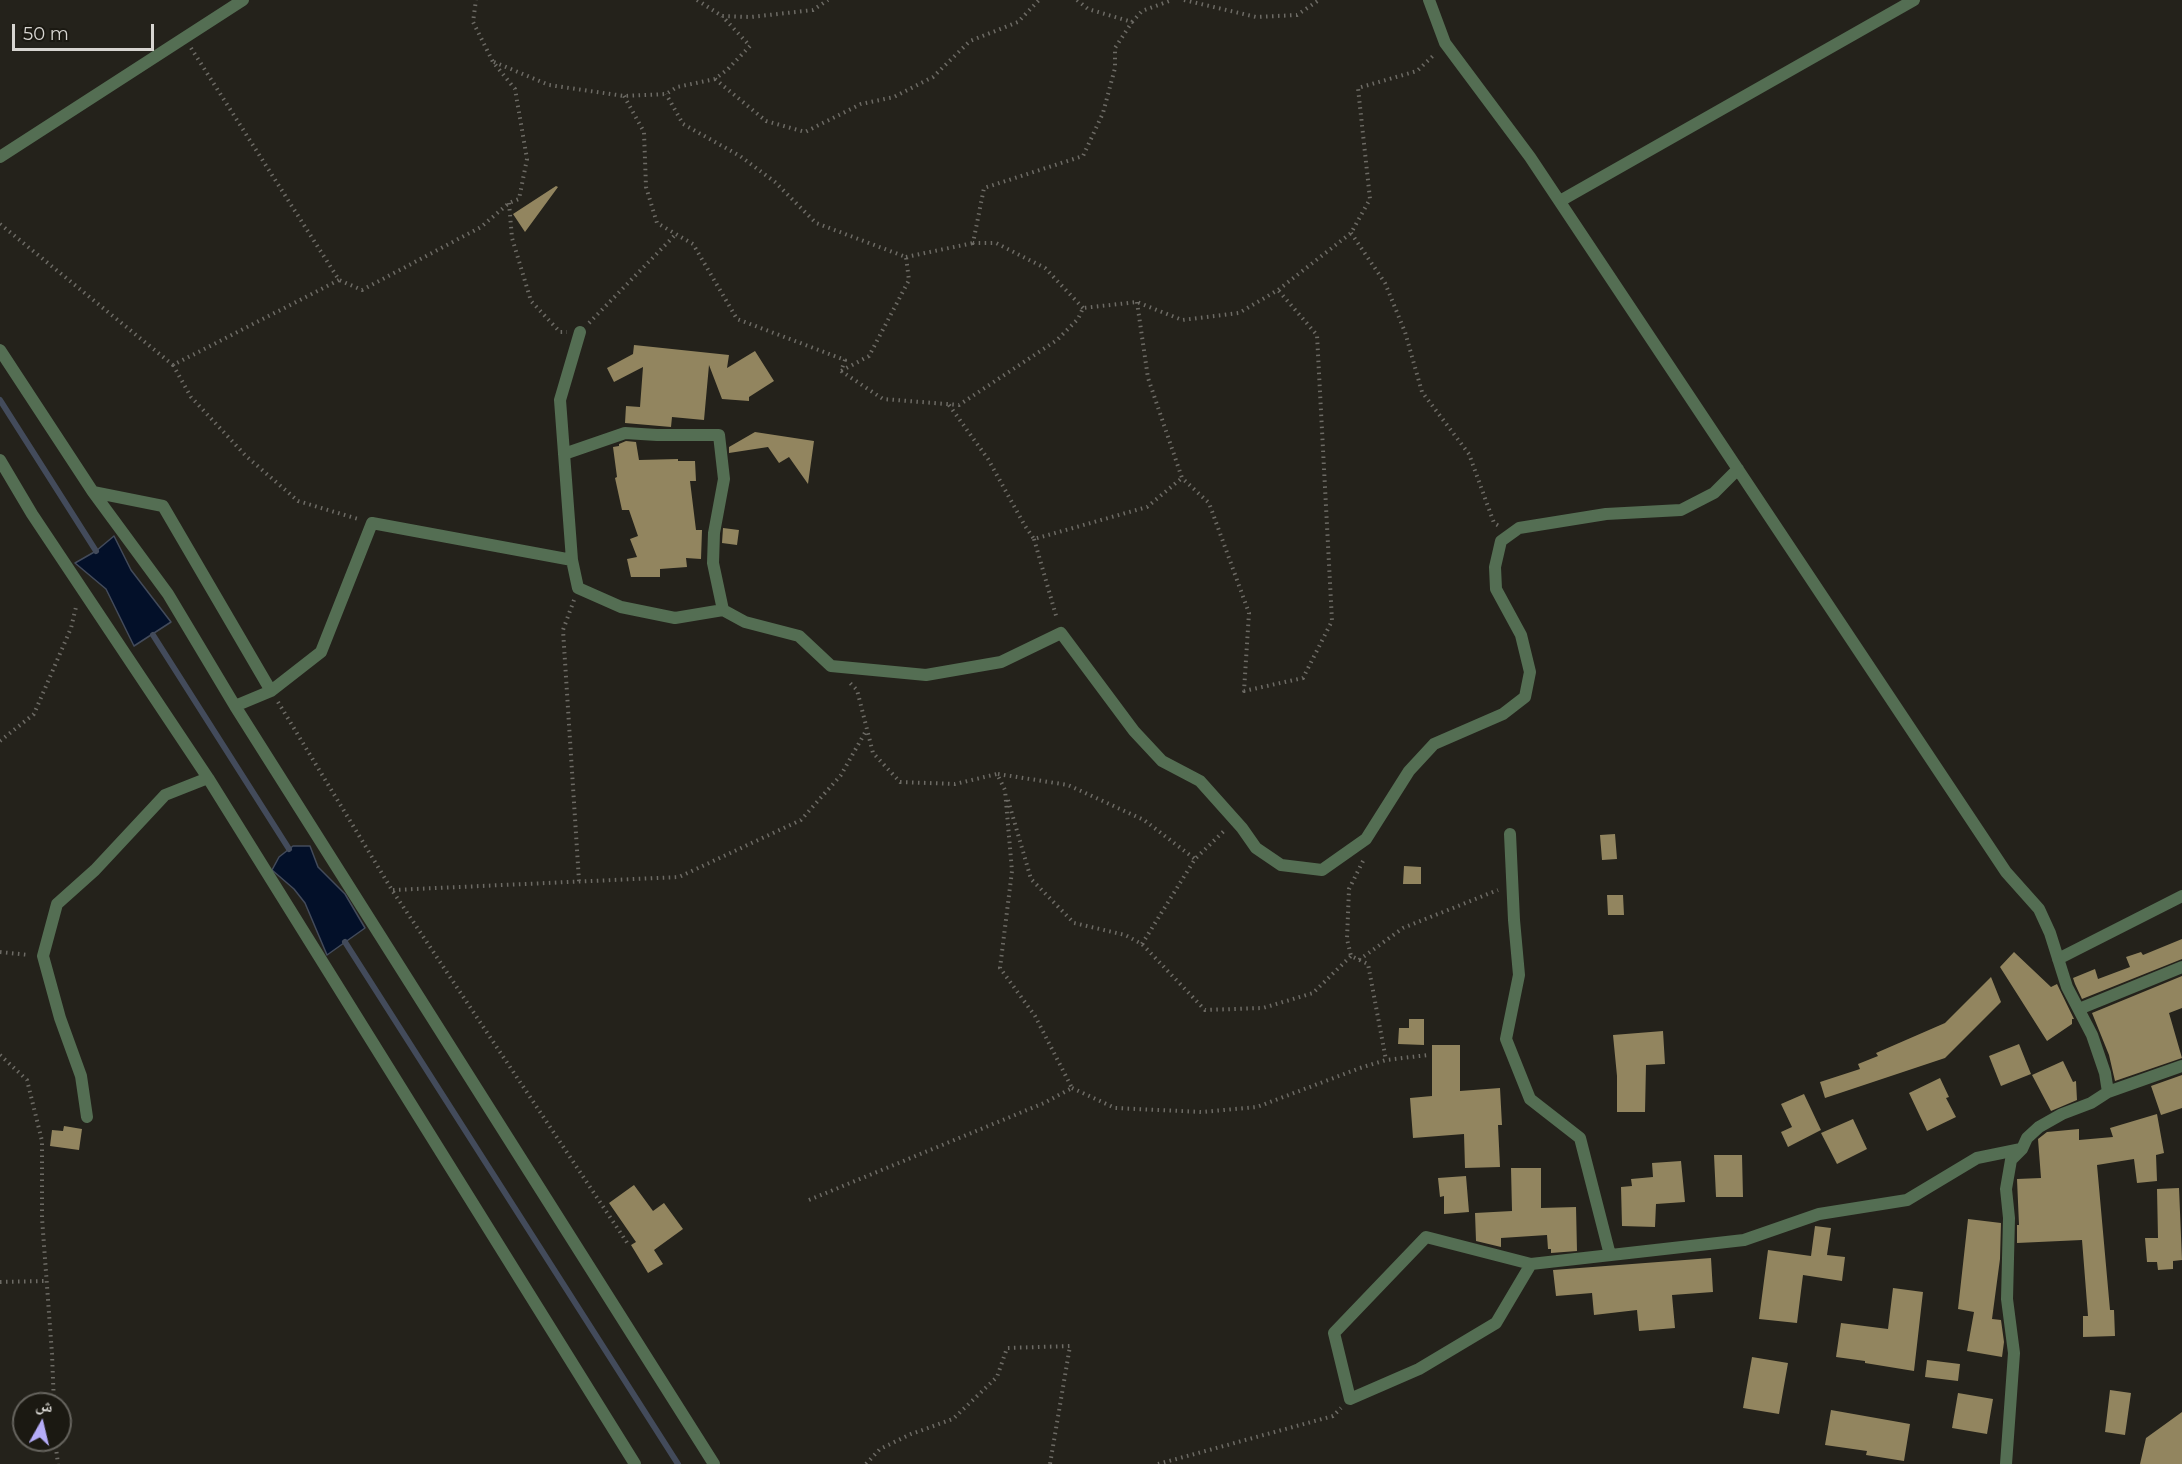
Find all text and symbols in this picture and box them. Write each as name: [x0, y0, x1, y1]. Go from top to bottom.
scale bar: [15, 12, 158, 50]
text: 50 m: [23, 23, 69, 45]
north arrow: [12, 1392, 72, 1452]
text: ش: [35, 1395, 54, 1416]

